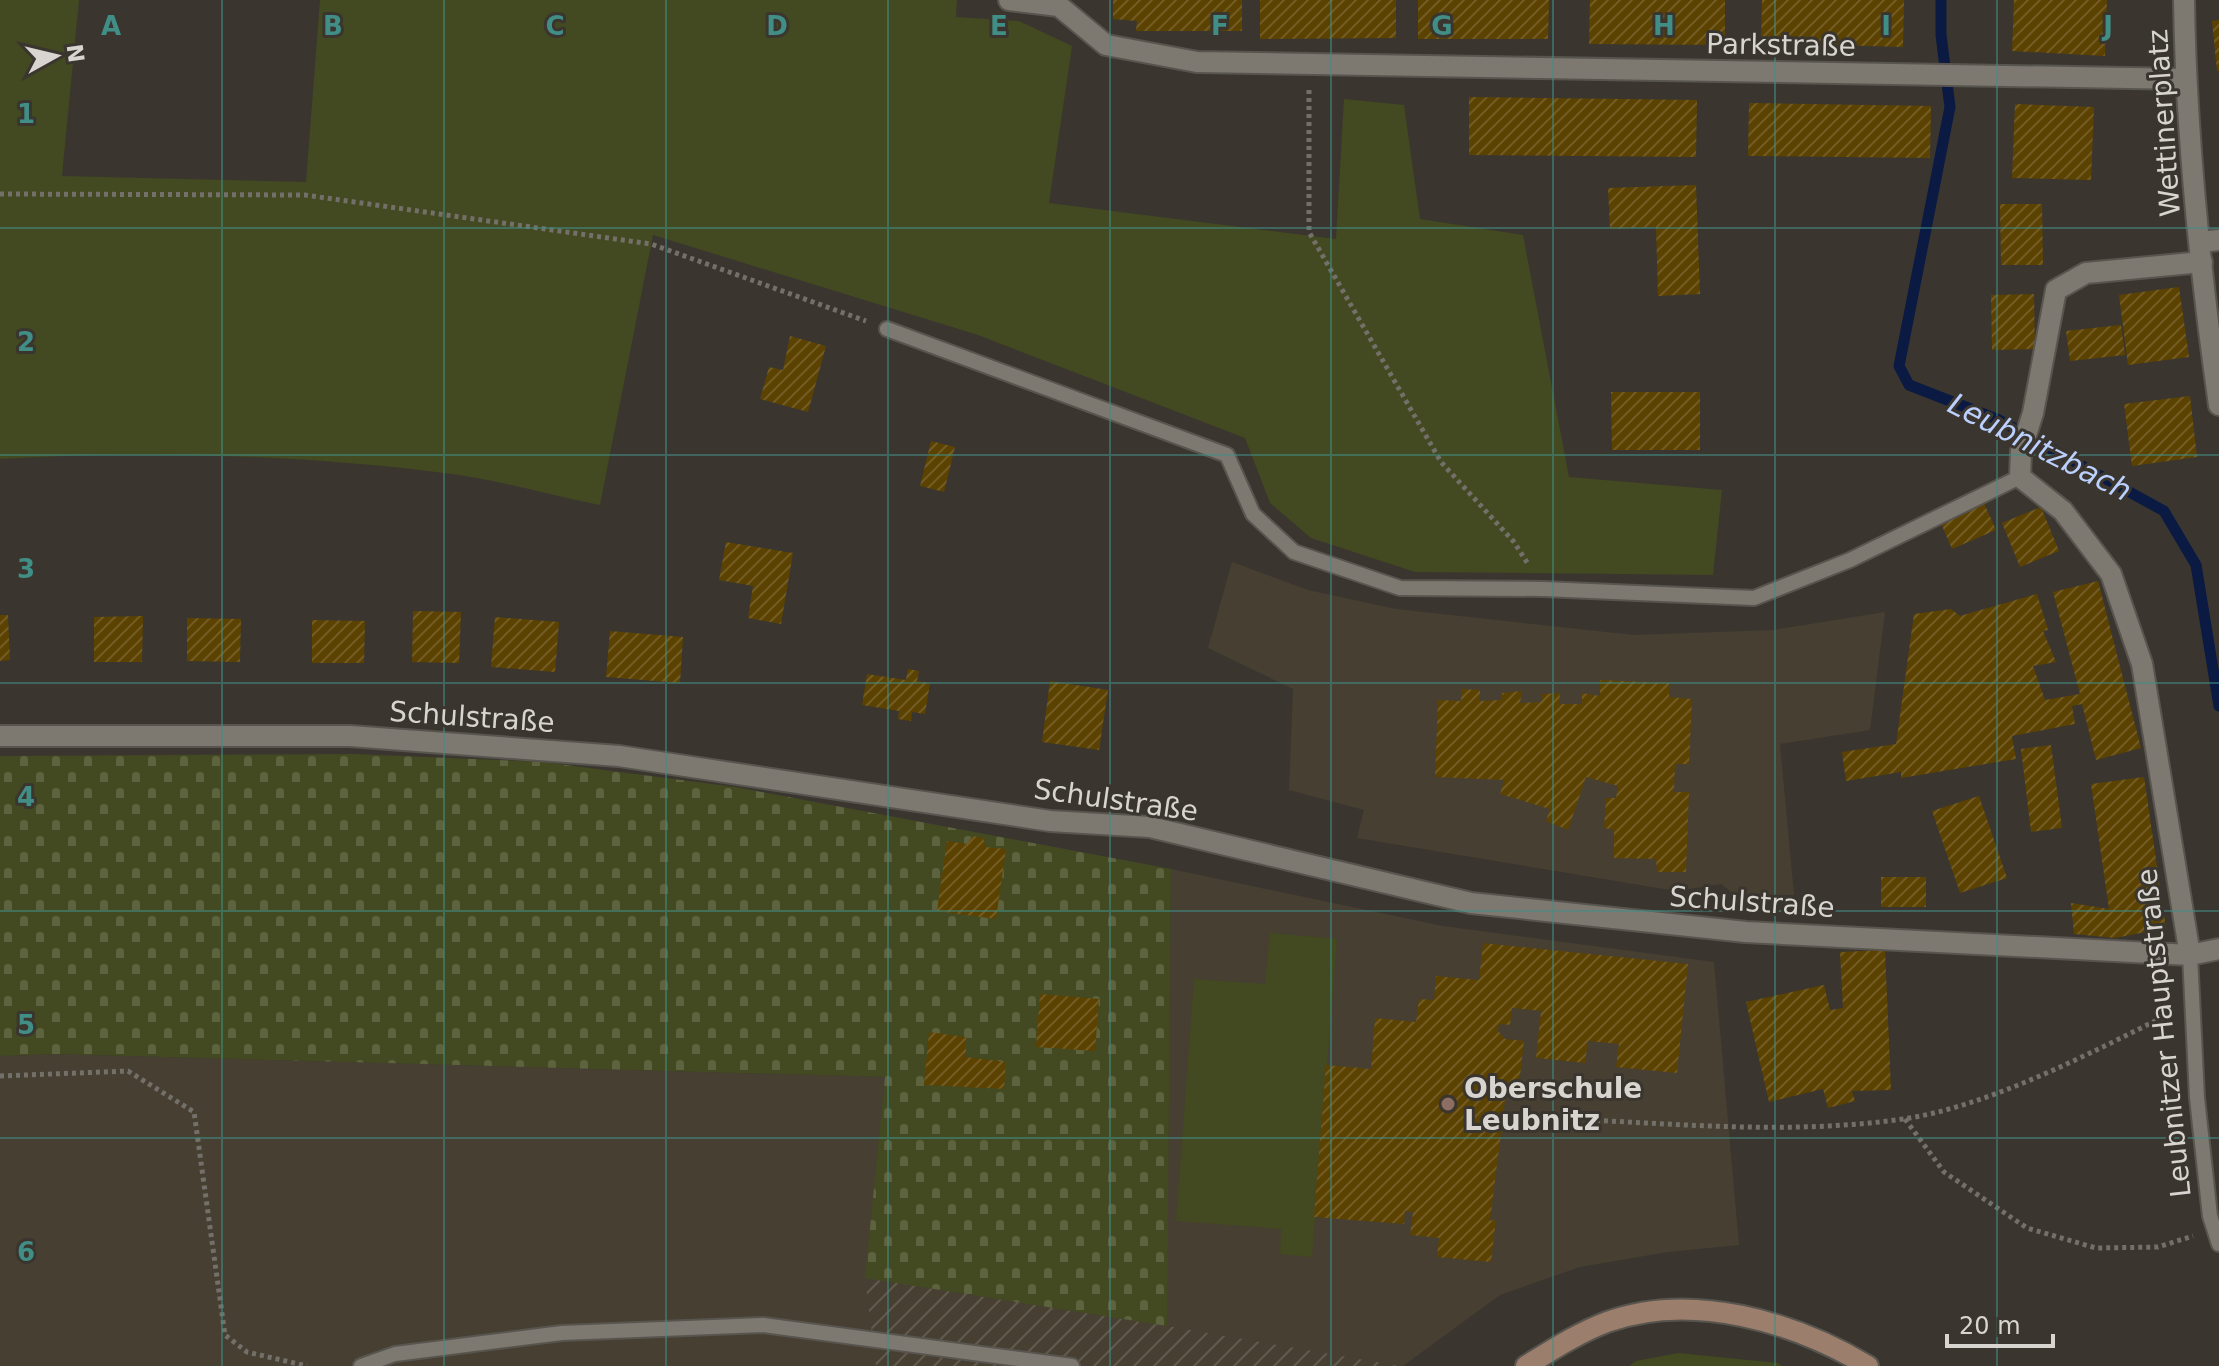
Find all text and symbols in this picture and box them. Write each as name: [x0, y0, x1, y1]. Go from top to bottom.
text: A: [101, 11, 121, 41]
text: B: [323, 11, 343, 41]
text: C: [545, 11, 565, 41]
text: D: [766, 11, 788, 41]
text: E: [990, 11, 1008, 41]
text: F: [1211, 11, 1229, 41]
text: G: [1431, 11, 1453, 41]
text: H: [1653, 11, 1675, 41]
text: I: [1881, 11, 1891, 41]
text: J: [2101, 11, 2113, 41]
north arrow: [16, 16, 96, 96]
street label: Parkstraße: [1706, 27, 1856, 63]
street label: Wettinerplatz: [2141, 28, 2187, 218]
text: N: [62, 42, 89, 64]
text: 1: [17, 99, 35, 129]
text: 2: [17, 327, 35, 357]
water label: Leubnitzbach: [1942, 386, 2138, 508]
text: 3: [17, 554, 35, 584]
street label: Schulstraße: [388, 695, 556, 739]
street label: Schulstraße: [1032, 772, 1200, 828]
text: 4: [17, 782, 35, 812]
street label: Leubnitzer Hauptstraße: [2130, 867, 2198, 1199]
street label: Schulstraße: [1668, 880, 1836, 924]
text: 5: [17, 1010, 35, 1040]
place label: Oberschule Leubnitz: [1464, 1072, 1642, 1137]
marker: Oberschule Leubnitz: [1439, 1095, 1457, 1113]
text: 6: [17, 1237, 35, 1267]
scale bar: [1947, 1298, 2053, 1348]
text: 20 m: [1959, 1312, 2021, 1340]

